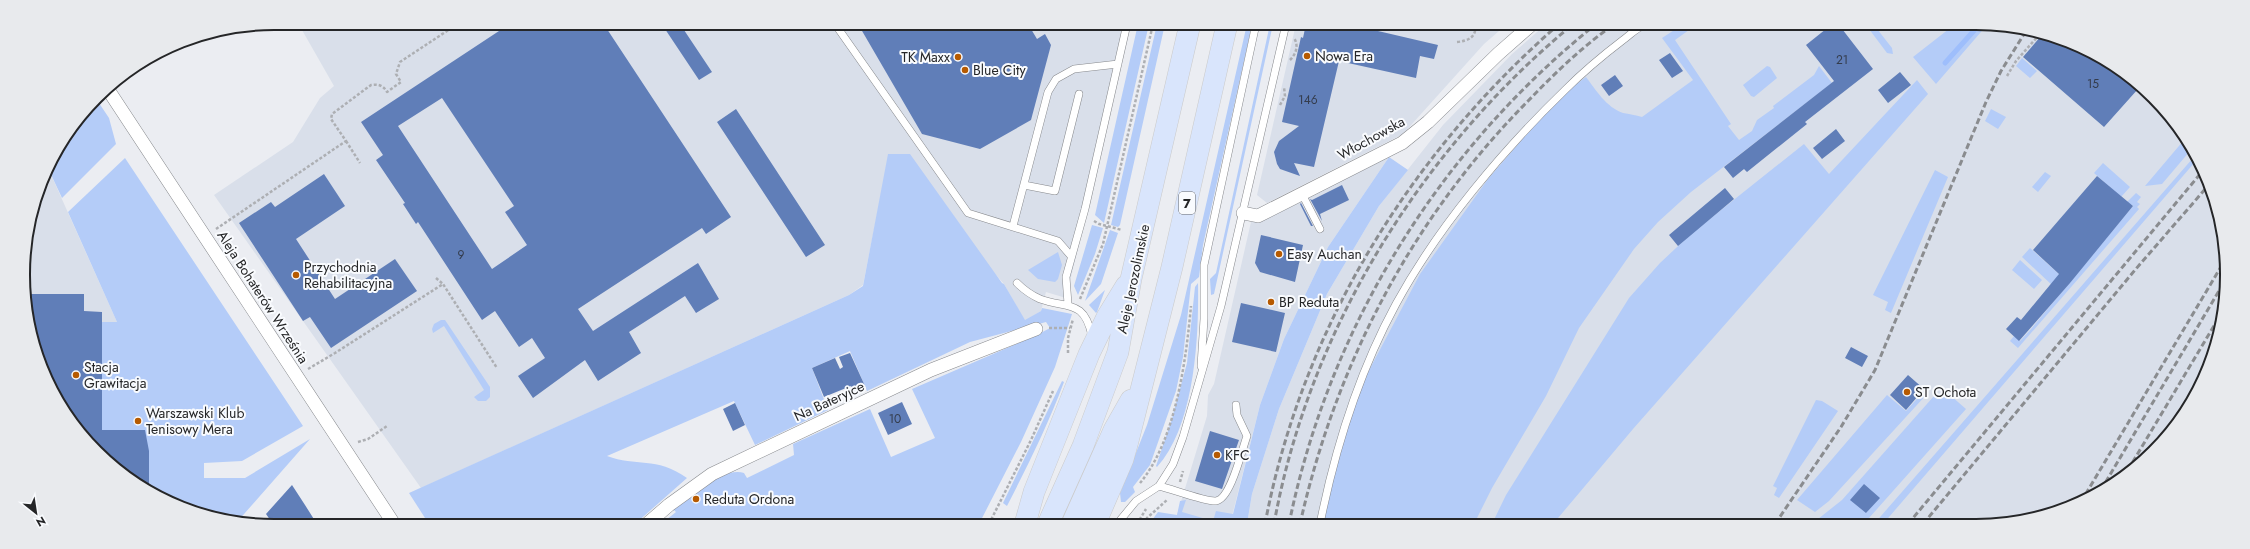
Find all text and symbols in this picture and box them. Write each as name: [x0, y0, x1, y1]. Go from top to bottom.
place label: Nowa Era: [1315, 46, 1373, 66]
place label: TK Maxx: [901, 47, 950, 67]
marker: Nowa Era: [1302, 51, 1312, 61]
house number: 21: [1836, 51, 1848, 69]
marker: TK Maxx: [953, 52, 963, 62]
place label: Blue City: [973, 60, 1026, 80]
marker: Blue City: [960, 65, 970, 75]
house number: 15: [2087, 75, 2099, 93]
house number: 146: [1298, 91, 1318, 109]
street label: Włochowska: [1334, 111, 1408, 165]
road number: 7: [1179, 192, 1195, 214]
street label: Aleje Jerozolimskie: [1112, 222, 1154, 336]
street label: Aleja Bohaterów Września: [212, 227, 314, 367]
place label: Easy Auchan: [1287, 244, 1362, 264]
house number: 9: [458, 246, 465, 264]
marker: Easy Auchan: [1274, 249, 1284, 259]
place label: Przychodnia Rehabilitacyjna: [304, 257, 392, 293]
marker: Przychodnia Rehabilitacyjna: [291, 270, 301, 280]
place label: BP Reduta: [1279, 292, 1339, 312]
marker: BP Reduta: [1266, 297, 1276, 307]
place label: Stacja Grawitacja: [84, 357, 147, 393]
marker: Stacja Grawitacja: [71, 370, 81, 380]
street label: Na Bateryjce: [790, 376, 868, 426]
place label: ST Ochota: [1915, 382, 1976, 402]
marker: ST Ochota: [1902, 387, 1912, 397]
place label: Warszawski Klub Tenisowy Mera: [146, 403, 244, 439]
house number: 10: [889, 410, 901, 428]
marker: Warszawski Klub Tenisowy Mera: [133, 416, 143, 426]
place label: KFC: [1225, 445, 1250, 465]
marker: KFC: [1212, 450, 1222, 460]
place label: Reduta Ordona: [704, 489, 794, 509]
north arrow: [16, 493, 56, 533]
marker: Reduta Ordona: [691, 494, 701, 504]
text: N: [33, 513, 49, 531]

